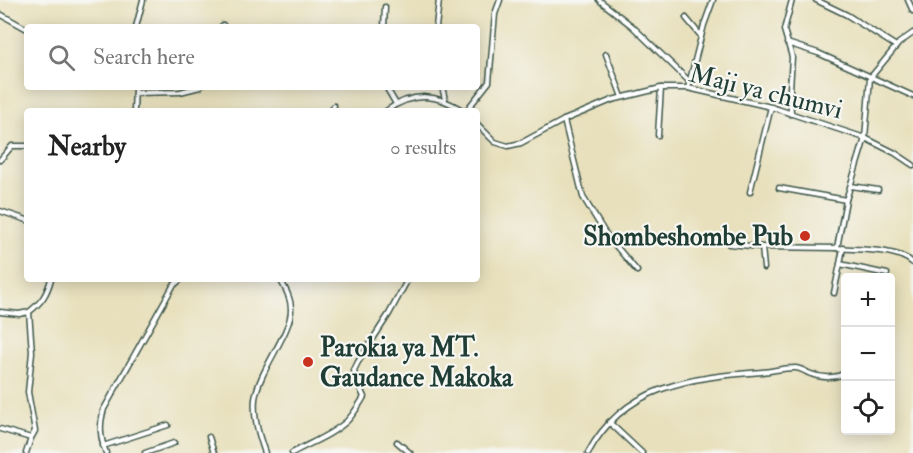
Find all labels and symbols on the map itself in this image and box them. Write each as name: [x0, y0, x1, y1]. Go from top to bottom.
street label: Maji ya chumvi: [686, 57, 846, 126]
place label: Shombeshombe Pub: [583, 221, 793, 253]
marker: Shombeshombe Pub: [798, 229, 812, 243]
place label: Parokia ya MT. Gaudance Makoka: [320, 332, 514, 394]
marker: Parokia ya MT. Gaudance Makoka: [301, 355, 315, 369]

